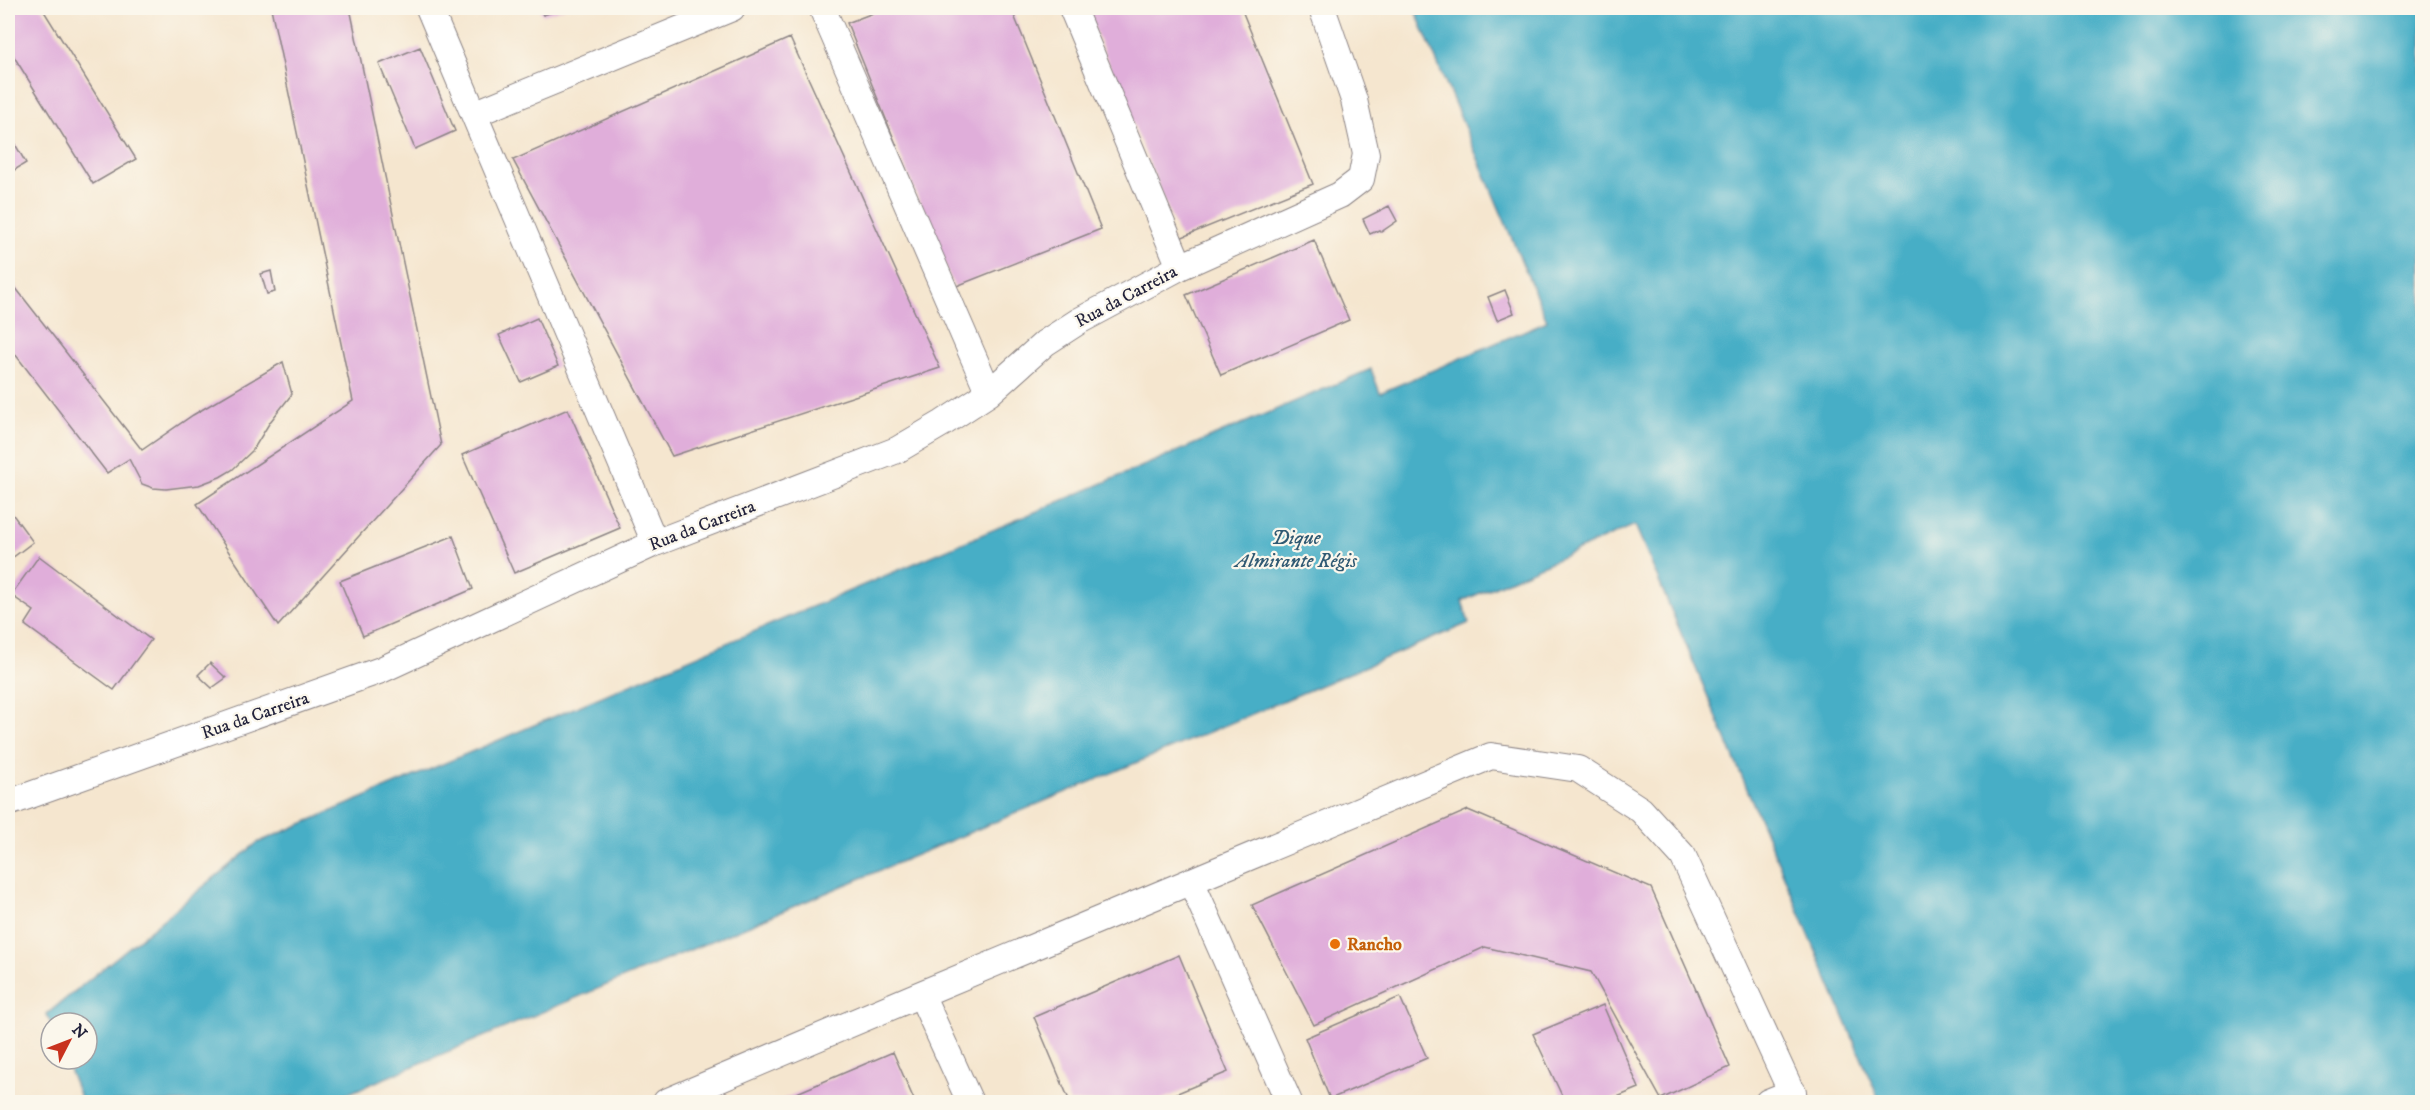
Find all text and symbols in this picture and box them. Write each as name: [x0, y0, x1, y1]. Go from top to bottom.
street label: Rua da Carreira: [1072, 261, 1181, 333]
street label: Rua da Carreira: [646, 495, 759, 556]
water label: Dique Almirante Régis: [1233, 526, 1358, 574]
street label: Rua da Carreira: [199, 687, 312, 745]
place label: Rancho: [1347, 934, 1402, 956]
marker: Rancho: [1328, 937, 1342, 951]
north arrow: [39, 1011, 99, 1071]
text: N: [68, 1020, 91, 1043]

